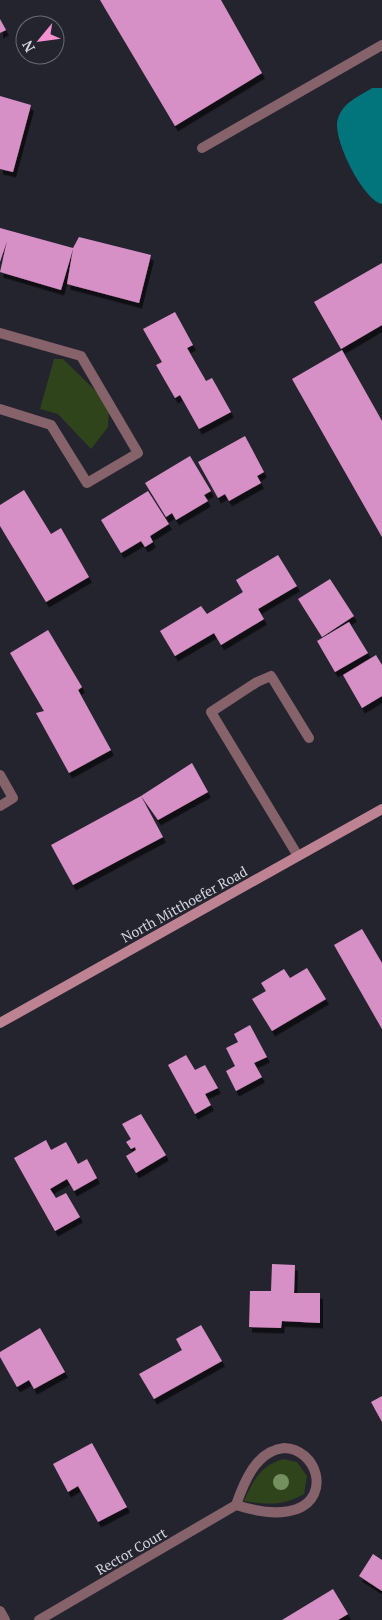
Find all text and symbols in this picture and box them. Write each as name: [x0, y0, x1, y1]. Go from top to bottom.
north arrow: [15, 15, 65, 65]
text: N: [17, 37, 39, 56]
street label: North Mitthoefer Road: [118, 861, 251, 947]
street label: Rector Court: [92, 1523, 171, 1579]

